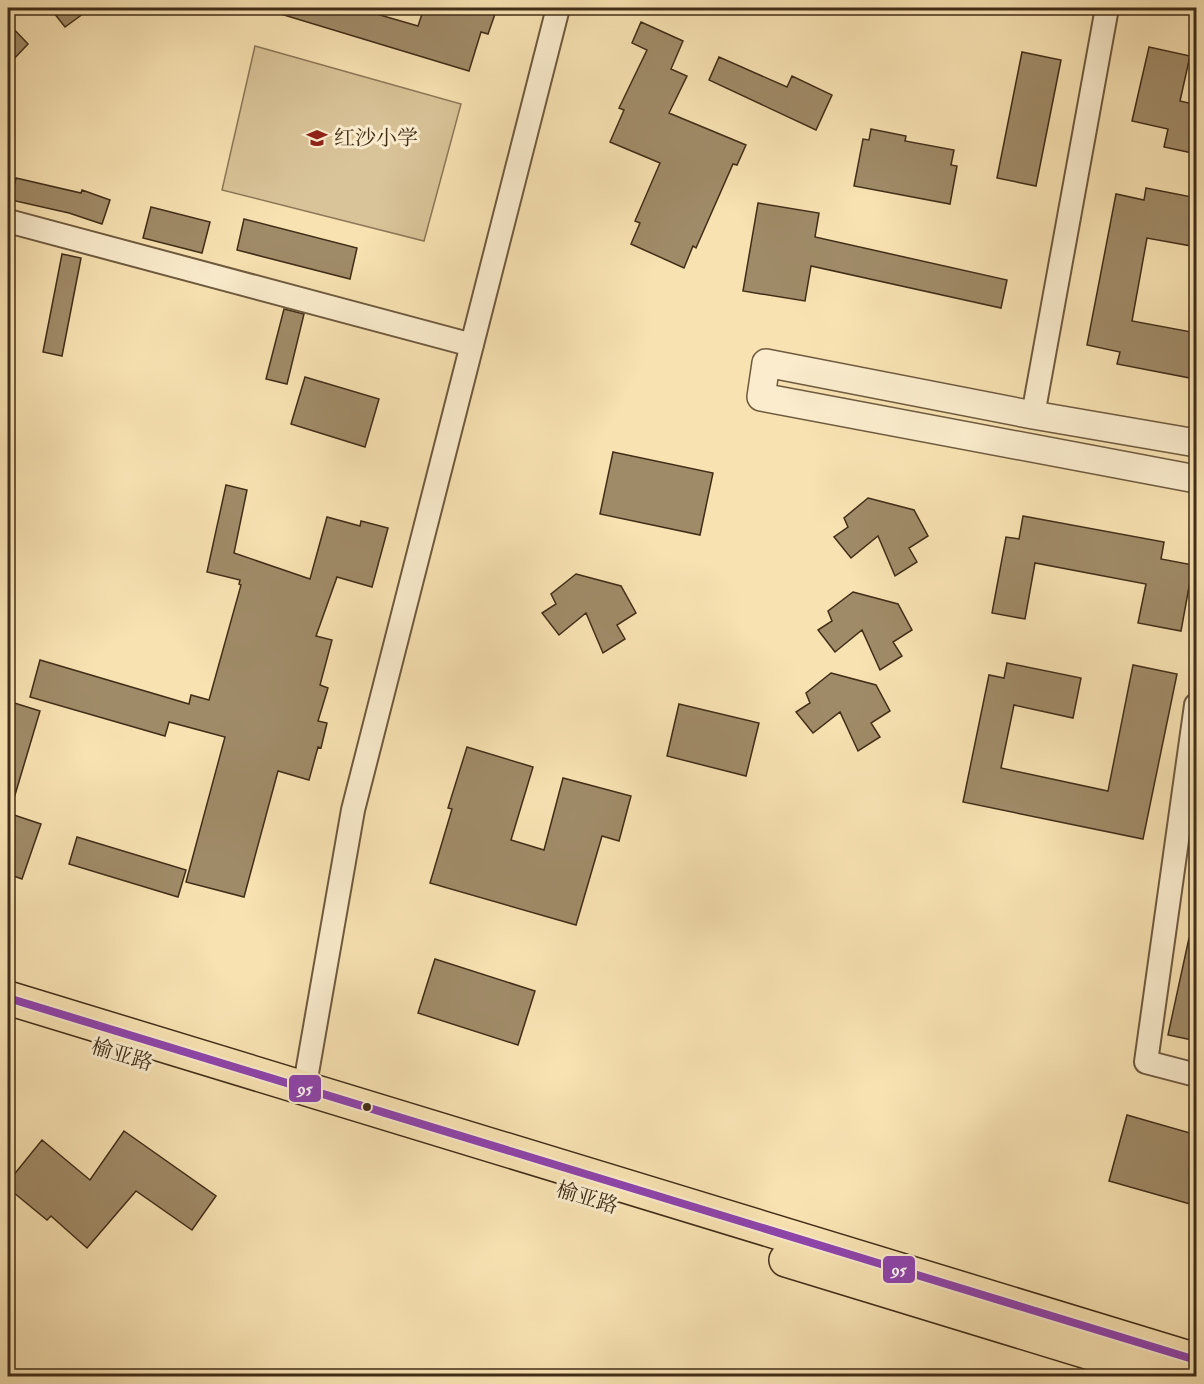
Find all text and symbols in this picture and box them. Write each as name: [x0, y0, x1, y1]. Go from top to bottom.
place label: 红沙小学: [334, 125, 418, 152]
school or university icon: 红沙小学: [305, 126, 329, 150]
street label: 榆亚路: [88, 1033, 156, 1077]
line badge: 95: [288, 1074, 322, 1103]
text: 95: [295, 1079, 314, 1099]
unlabelled marker: [361, 1101, 373, 1113]
street label: 榆亚路: [553, 1176, 621, 1220]
line badge: 95: [882, 1255, 916, 1284]
text: 95: [889, 1260, 908, 1280]

